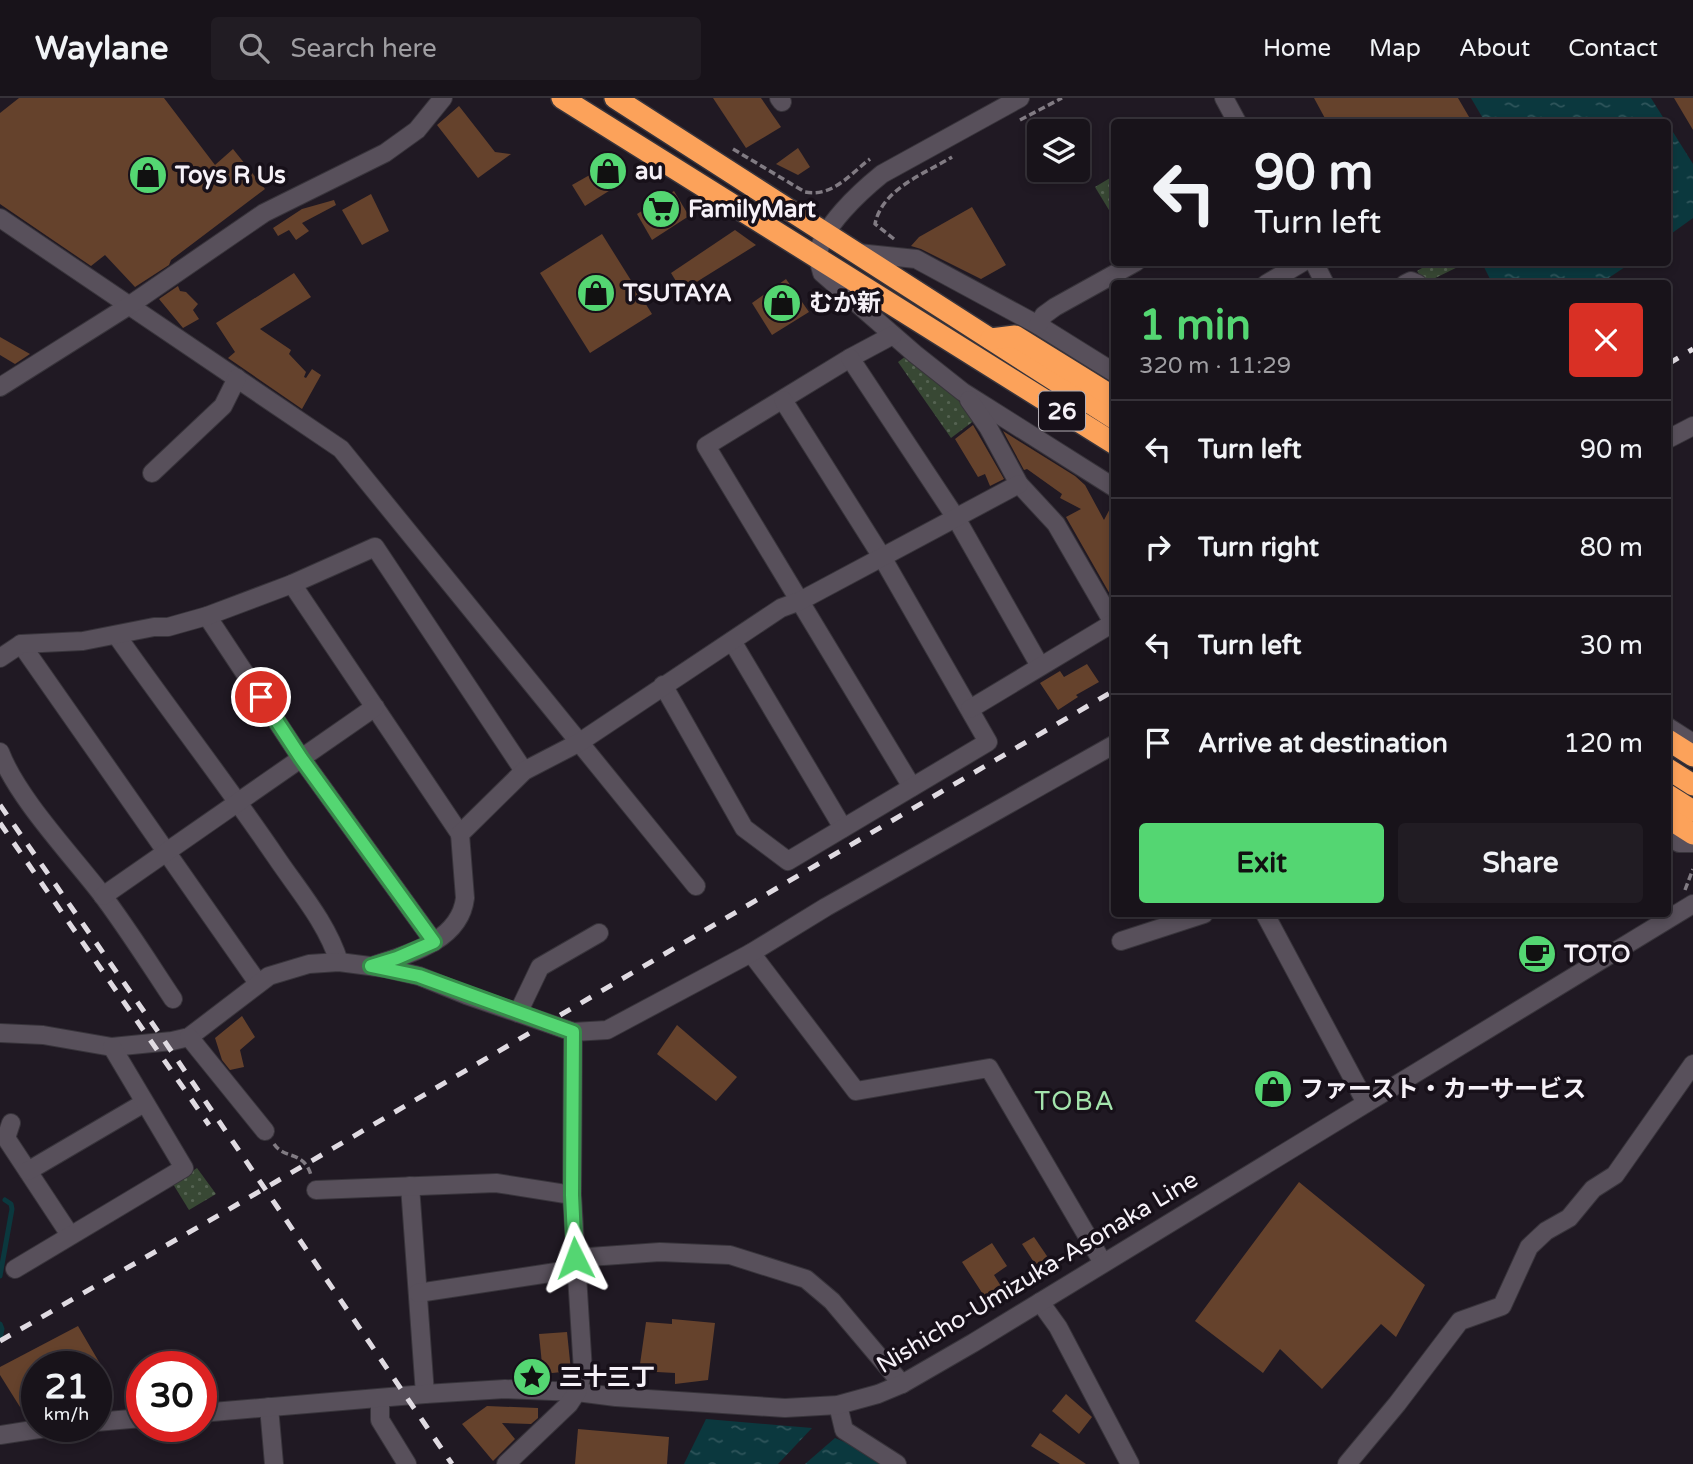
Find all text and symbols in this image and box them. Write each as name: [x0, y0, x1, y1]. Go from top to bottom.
search box: [211, 17, 701, 80]
text: Waylane: [35, 29, 169, 68]
icon: search: [235, 29, 273, 67]
text: Search here: [291, 33, 437, 64]
text: Home: [1263, 34, 1331, 63]
text: Map: [1369, 34, 1421, 63]
text: About: [1459, 34, 1530, 63]
text: Contact: [1568, 34, 1658, 63]
map controls: [1027, 119, 1090, 182]
button: layers: [1027, 119, 1090, 182]
text: 90 m: [1254, 144, 1373, 203]
icon: left: [1139, 147, 1230, 238]
shop icon: au: [587, 150, 629, 192]
shop icon: Toys R Us: [127, 154, 169, 196]
place label: au: [635, 157, 663, 186]
place label: Toys R Us: [174, 161, 286, 190]
supermarket icon: FamilyMart: [640, 188, 682, 230]
place label: FamilyMart: [688, 195, 817, 224]
text: Turn left: [1254, 204, 1381, 242]
shop icon: TSUTAYA: [575, 272, 617, 314]
place label: TSUTAYA: [622, 279, 732, 308]
shop icon: むか新: [761, 282, 803, 324]
place label: むか新: [809, 289, 881, 318]
text: 1 min: [1139, 300, 1251, 351]
button: close: [1569, 303, 1643, 377]
text: 320 m · 11:29: [1139, 352, 1291, 380]
road number: 26: [1039, 392, 1085, 430]
icon: left: [1139, 430, 1177, 468]
text: Turn left: [1198, 434, 1301, 465]
text: 90 m: [1580, 434, 1643, 465]
icon: right: [1139, 528, 1177, 566]
text: Turn right: [1198, 532, 1319, 563]
text: 80 m: [1580, 532, 1643, 563]
icon: left: [1139, 626, 1177, 664]
text: Turn left: [1198, 630, 1301, 661]
text: 30 m: [1580, 630, 1643, 661]
pin: [231, 667, 291, 727]
icon: arrive: [242, 678, 280, 716]
icon: arrive: [1139, 724, 1177, 762]
text: Arrive at destination: [1198, 728, 1448, 759]
text: 120 m: [1563, 728, 1643, 759]
button: Exit: [1139, 823, 1384, 903]
button: Share: [1398, 823, 1643, 903]
cafe icon: TOTO: [1516, 933, 1558, 975]
place label: TOTO: [1563, 940, 1630, 969]
shop icon: ファースト・カーサービス: [1252, 1068, 1294, 1110]
place label: ファースト・カーサービス: [1300, 1075, 1586, 1104]
district label: TOBA: [1034, 1086, 1116, 1117]
street label: Nishicho-Umizuka-Asonaka Line: [871, 1165, 1203, 1380]
position arrow: [538, 1221, 612, 1295]
speed limit sign: 30: [126, 1351, 217, 1442]
place icon: 三十三丁: [511, 1356, 553, 1398]
place label: 三十三丁: [559, 1363, 655, 1392]
text: 21: [45, 1366, 88, 1408]
text: km/h: [44, 1403, 89, 1425]

